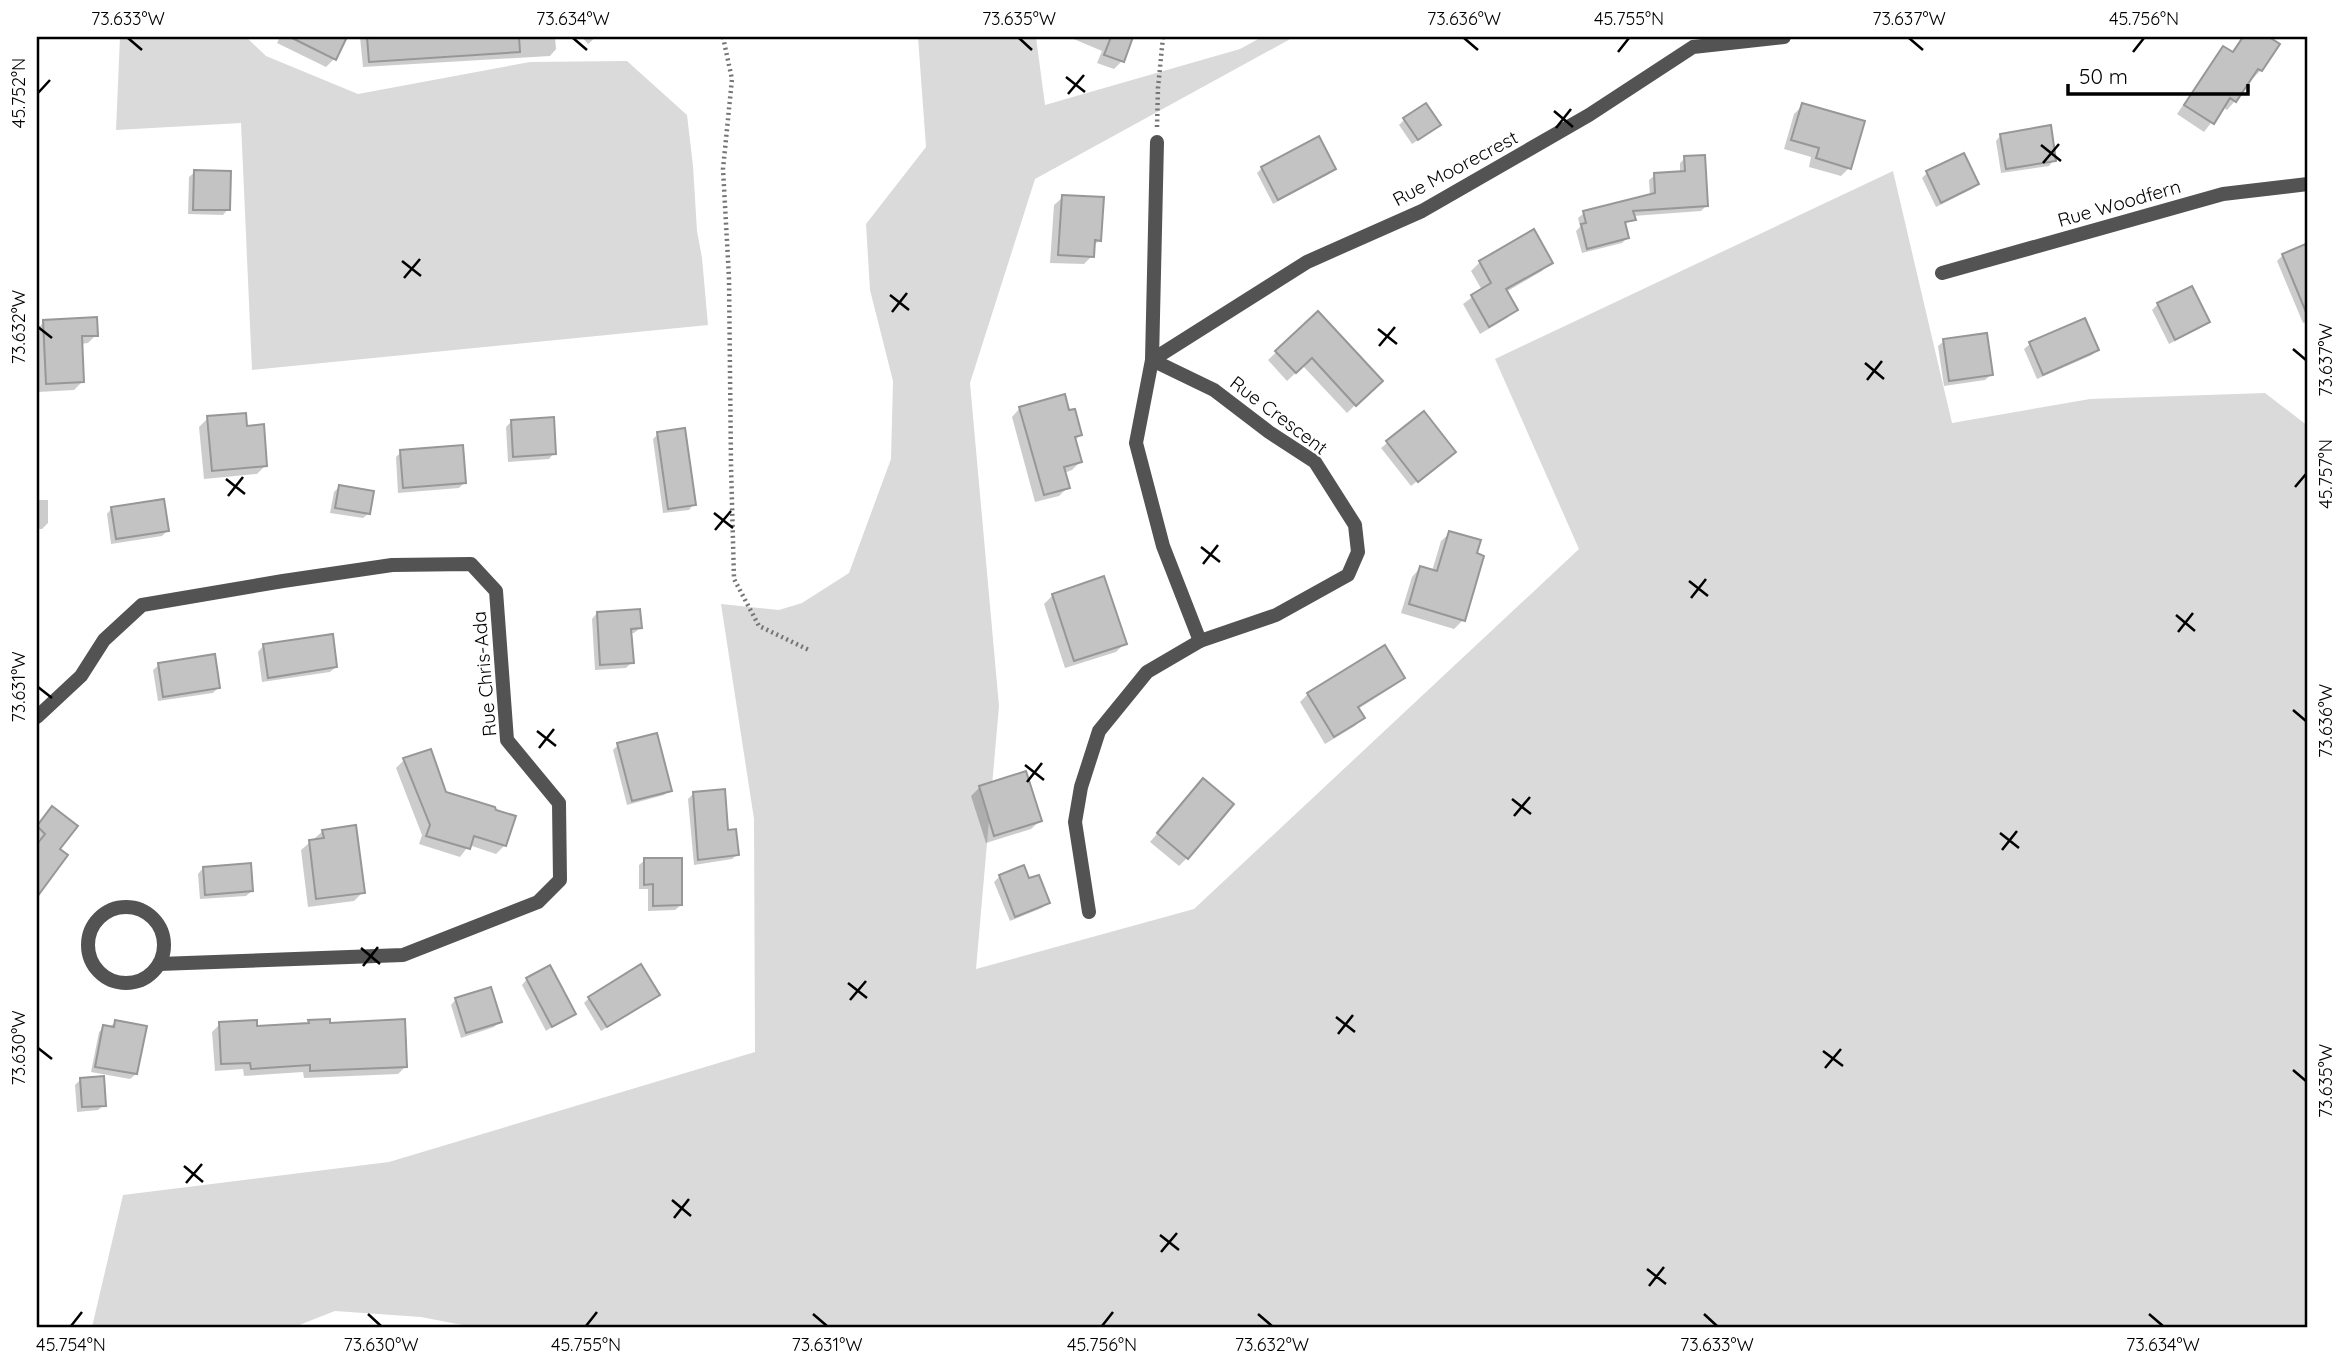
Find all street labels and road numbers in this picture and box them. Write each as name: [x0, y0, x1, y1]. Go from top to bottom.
street label: Rue Moorecrest: [1388, 125, 1522, 211]
street label: Rue Woodfern: [2055, 174, 2183, 232]
street label: Rue Crescent: [1225, 370, 1333, 460]
street label: Rue Chris-Ada: [467, 610, 501, 738]

